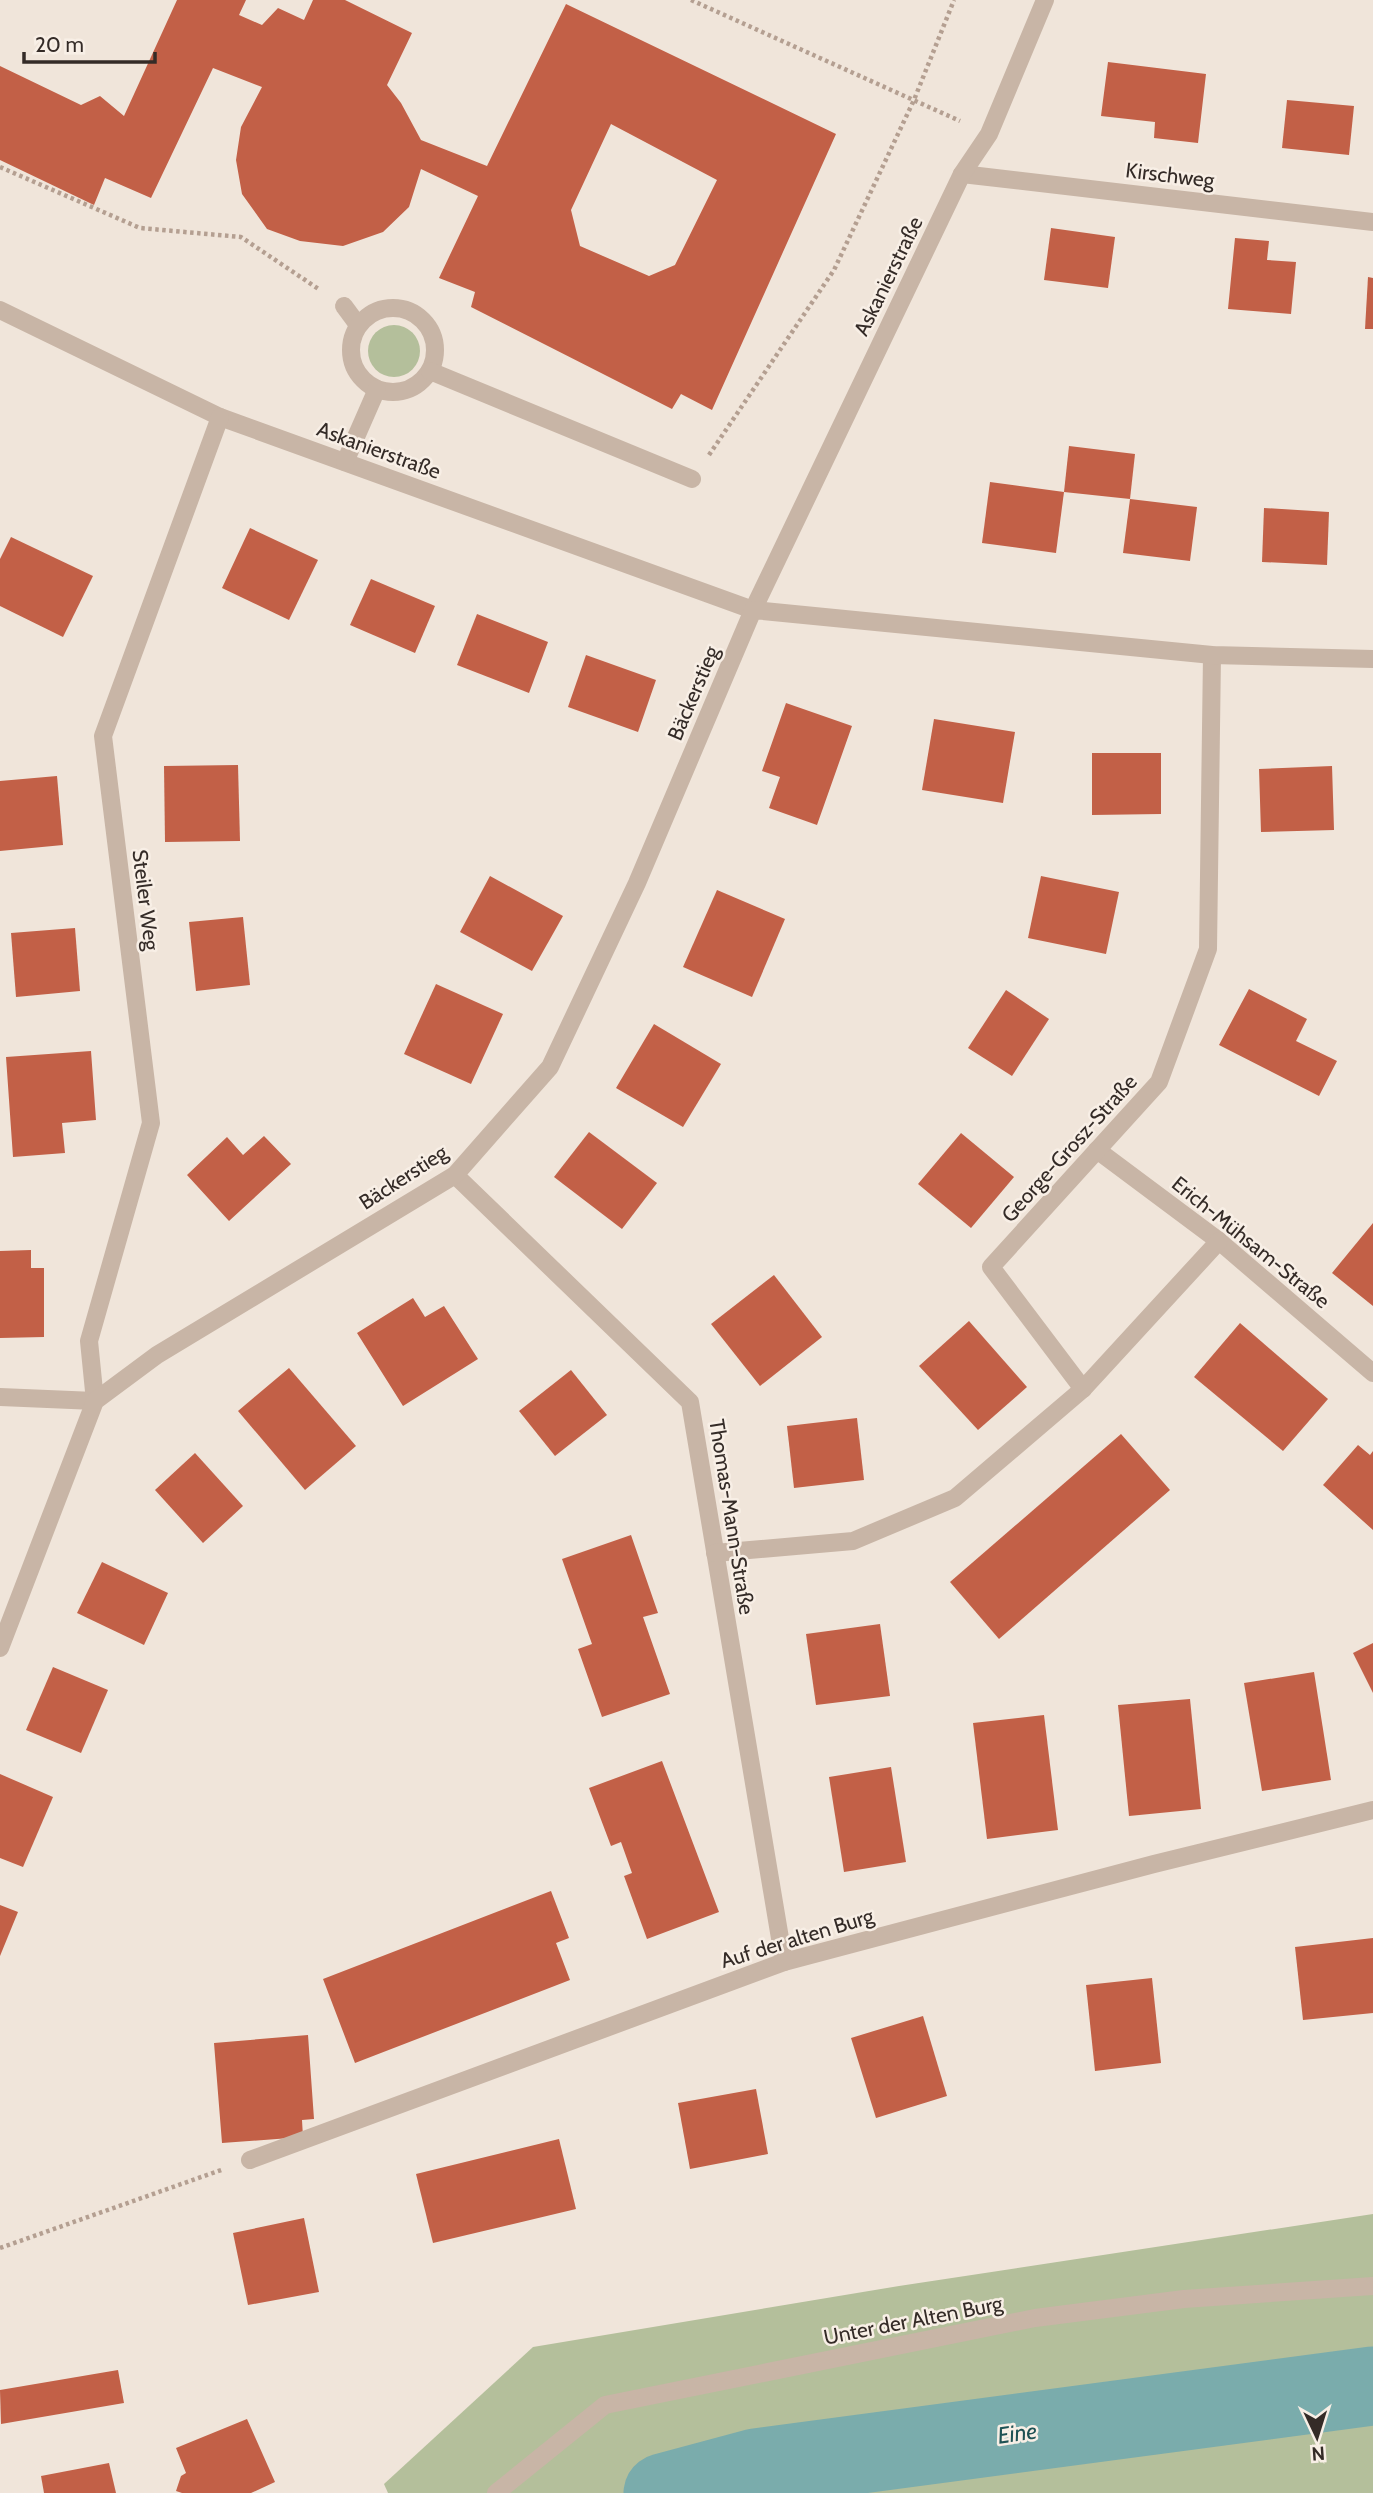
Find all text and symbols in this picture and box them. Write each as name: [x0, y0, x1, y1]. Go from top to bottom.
scale bar: [24, 21, 156, 65]
text: 20 m: [35, 32, 84, 57]
street label: Kirschweg: [1124, 157, 1216, 193]
street label: Askanierstraße: [848, 212, 928, 340]
street label: Askanierstraße: [314, 416, 444, 484]
street label: Bäckerstieg: [662, 642, 724, 744]
street label: Steiler Weg: [127, 848, 165, 952]
street label: George-Grosz-Straße: [996, 1069, 1142, 1227]
street label: Bäckerstieg: [354, 1139, 452, 1215]
street label: Erich-Mühsam-Straße: [1167, 1171, 1335, 1313]
street label: Thomas-Mann-Straße: [704, 1417, 760, 1617]
street label: Auf der alten Burg: [717, 1903, 877, 1973]
street label: Unter der Alten Burg: [821, 2290, 1005, 2350]
north arrow: [1282, 2402, 1352, 2472]
water label: Eine: [996, 2416, 1038, 2450]
text: N: [1311, 2442, 1326, 2465]

